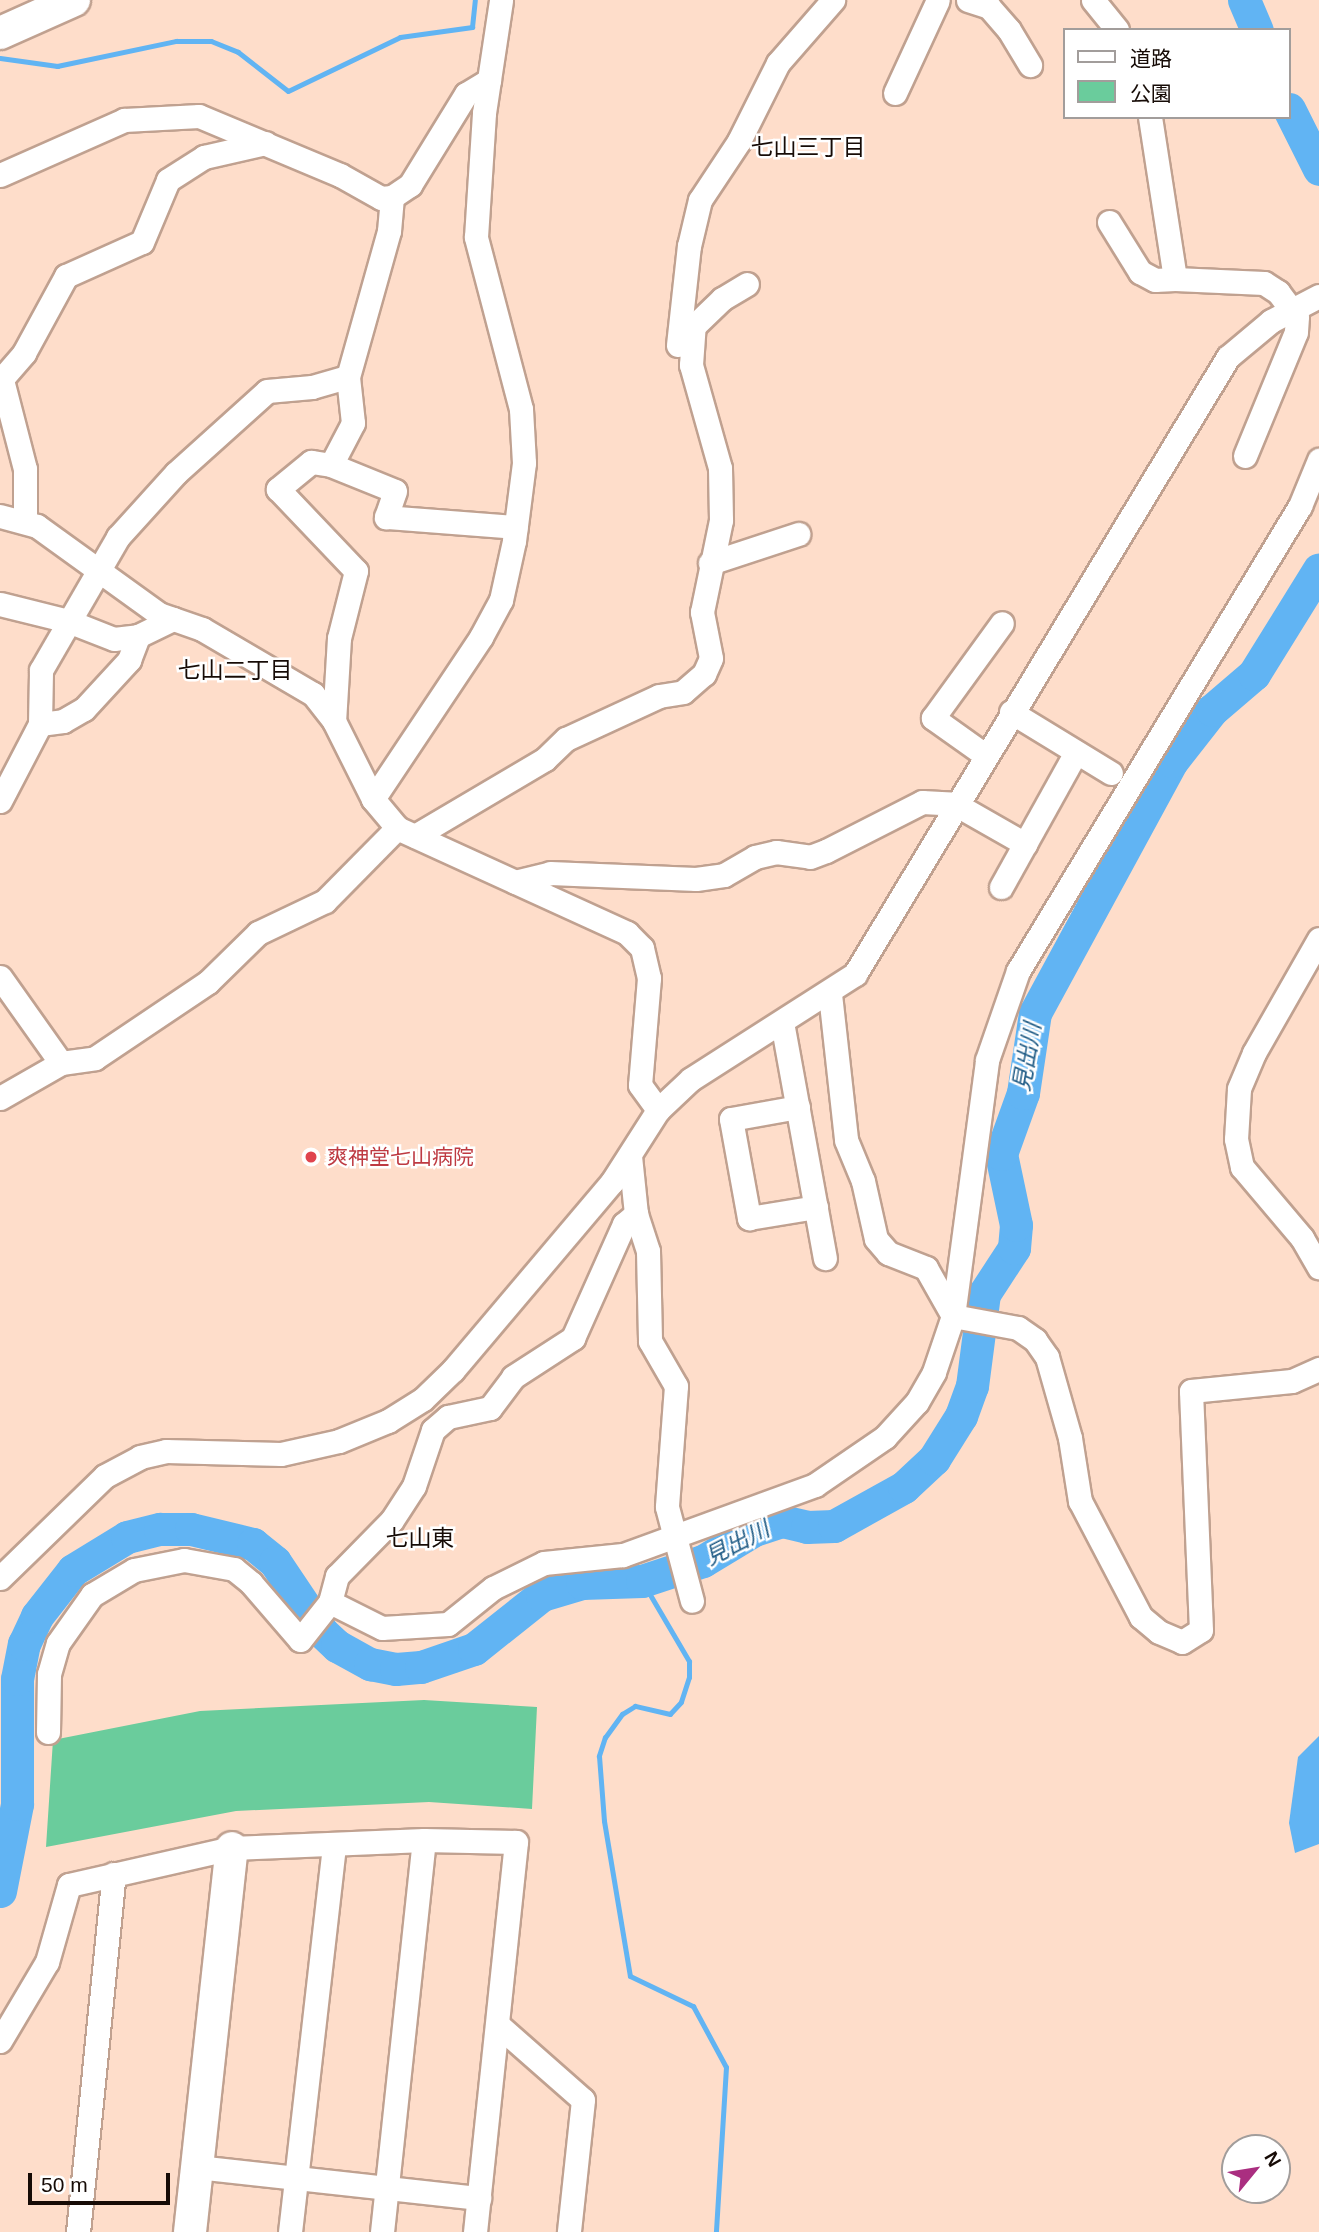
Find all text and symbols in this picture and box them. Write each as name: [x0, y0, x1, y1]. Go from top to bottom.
legend: [1064, 28, 1291, 119]
text: 道路: [1130, 47, 1172, 70]
text: 公園: [1130, 82, 1172, 105]
district label: 七山三丁目: [751, 133, 865, 161]
district label: 七山二丁目: [178, 656, 292, 684]
water label: 見出川: [1007, 1021, 1047, 1093]
place label: 爽神堂七山病院: [327, 1144, 474, 1170]
marker: 爽神堂七山病院: [301, 1147, 321, 1167]
water label: 見出川: [700, 1515, 774, 1571]
district label: 七山東: [386, 1524, 454, 1552]
north arrow: [1221, 2134, 1291, 2204]
text: N: [1260, 2148, 1285, 2170]
scale bar: [32, 2158, 173, 2202]
text: 50 m: [41, 2173, 88, 2196]

